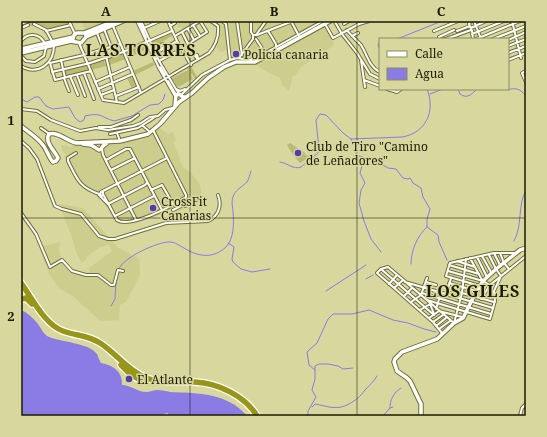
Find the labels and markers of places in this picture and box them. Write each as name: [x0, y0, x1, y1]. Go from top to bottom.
place label: Policía canaria: [244, 46, 329, 63]
marker: Policía canaria: [231, 49, 241, 59]
place label: Club de Tiro "Camino de Leñadores": [306, 138, 428, 169]
marker: Club de Tiro "Camino de Leñadores": [293, 148, 303, 158]
place label: CrossFit Canarias: [161, 193, 211, 224]
marker: CrossFit Canarias: [148, 203, 158, 213]
place label: El Atlante: [137, 371, 193, 388]
marker: El Atlante: [124, 374, 134, 384]

